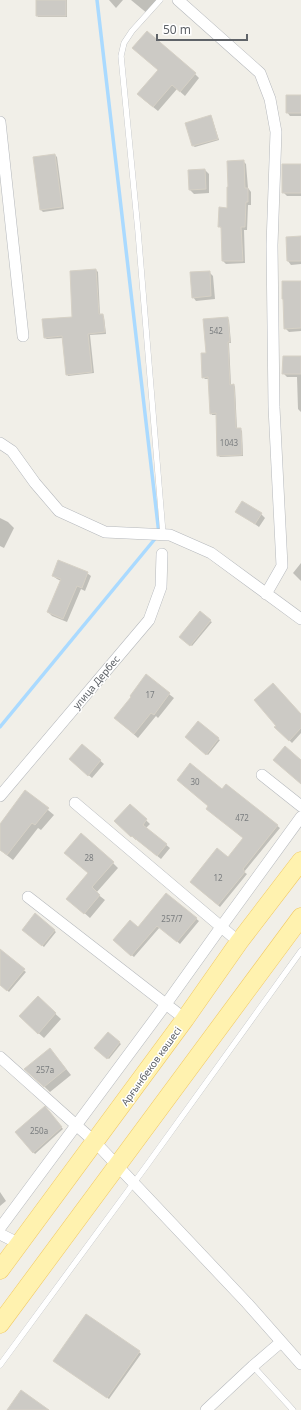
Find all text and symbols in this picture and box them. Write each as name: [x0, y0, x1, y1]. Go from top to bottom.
scale bar: [157, 16, 247, 42]
text: 50 m: [163, 21, 191, 38]
house number: 542: [209, 325, 223, 336]
house number: 1043: [220, 437, 239, 448]
street label: улица Дербес: [69, 652, 123, 712]
house number: 17: [145, 689, 155, 700]
house number: 30: [190, 776, 200, 787]
house number: 472: [235, 812, 249, 823]
house number: 28: [84, 852, 94, 863]
house number: 12: [213, 872, 223, 883]
house number: 257/7: [161, 913, 183, 924]
street label: Арғынбеков көшесі: [118, 1024, 184, 1108]
house number: 257а: [36, 1064, 54, 1075]
house number: 250а: [30, 1125, 48, 1136]

